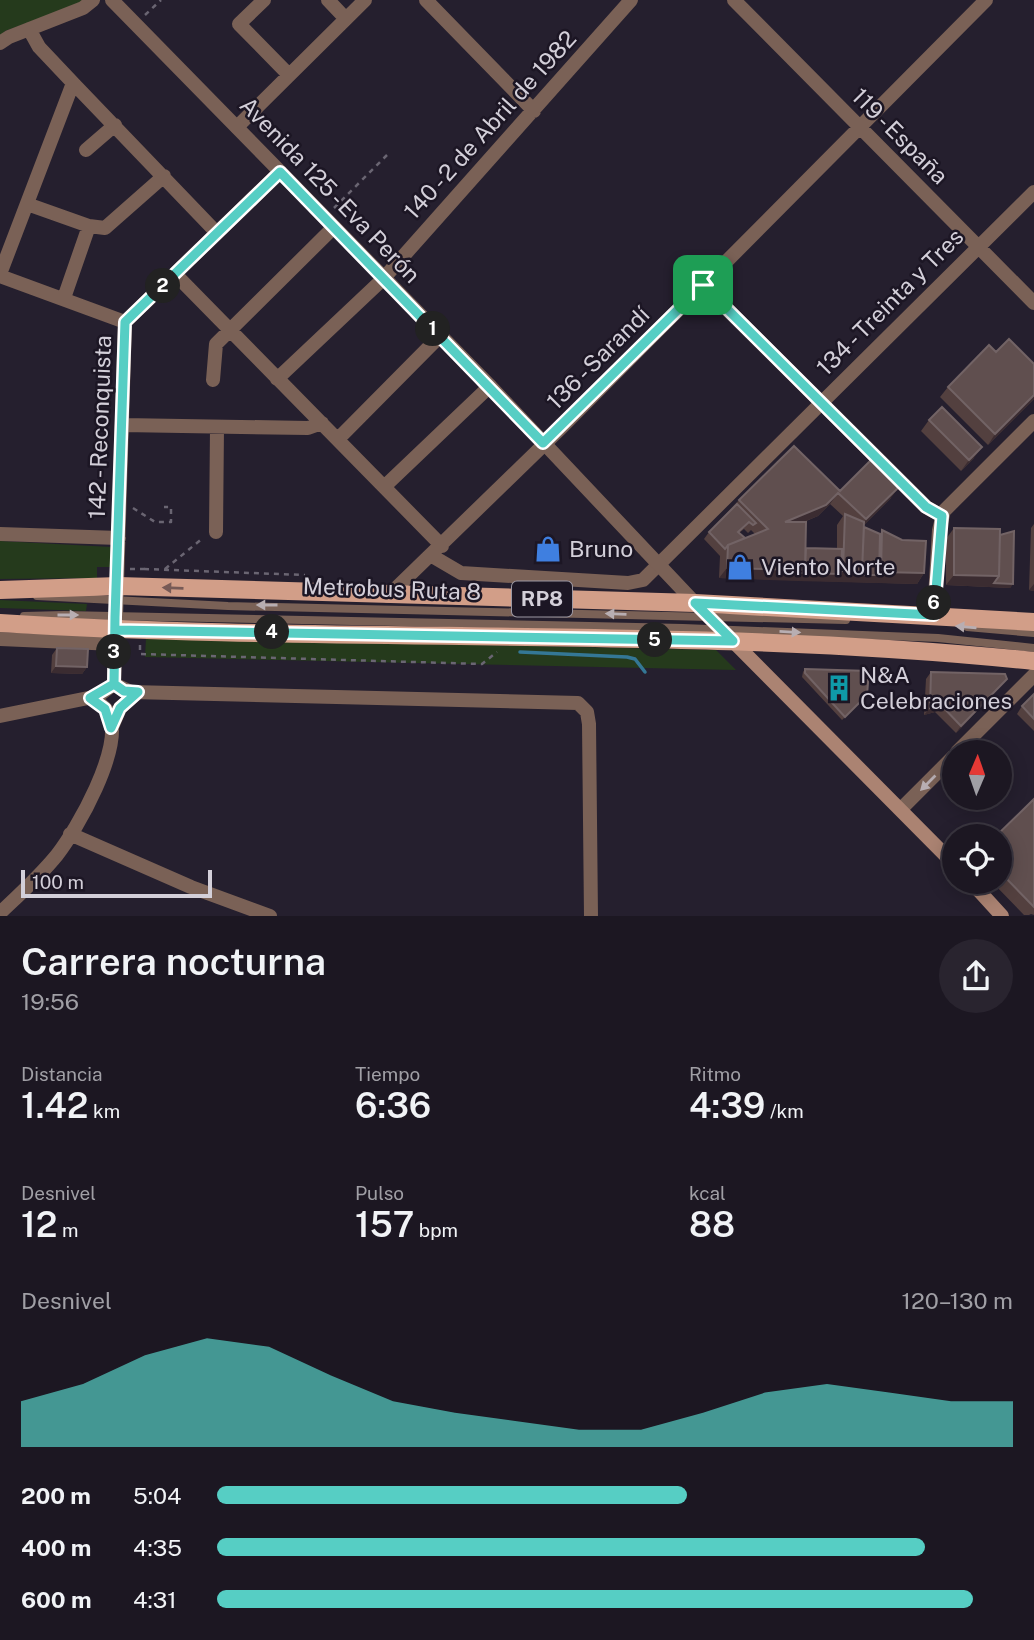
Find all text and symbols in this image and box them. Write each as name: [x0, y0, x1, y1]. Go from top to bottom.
street label: 140 - 2 de Abril de 1982: [398, 25, 581, 224]
street label: 119 - España: [847, 82, 954, 189]
street label: Avenida 125 - Eva Perón: [235, 91, 426, 288]
street label: 134 - Treinta y Tres: [811, 223, 969, 381]
pin: [673, 255, 733, 315]
icon: arrive: [684, 266, 722, 304]
pin: 2: [146, 268, 180, 304]
text: 2: [156, 274, 169, 296]
street label: 136 - Sarandí: [541, 301, 655, 414]
pin: 1: [416, 312, 450, 346]
text: 1: [428, 317, 437, 339]
street label: 142 - Reconquista: [83, 335, 116, 519]
shop icon: Bruno: [533, 534, 563, 564]
place label: Bruno: [569, 535, 633, 562]
shop icon: Viento Norte: [725, 552, 755, 582]
place label: Viento Norte: [761, 553, 896, 580]
street label: Metrobus Ruta 8: [302, 572, 482, 605]
one-way arrow: [162, 582, 184, 593]
road number: RP8: [512, 582, 572, 616]
pin: 6: [916, 586, 951, 620]
text: 6: [927, 591, 940, 613]
one-way arrow: [255, 600, 277, 611]
one-way arrow: [57, 609, 79, 621]
one-way arrow: [605, 609, 627, 620]
pin: 4: [254, 614, 290, 650]
text: 4: [265, 620, 278, 642]
one-way arrow: [955, 621, 977, 632]
pin: 5: [638, 622, 672, 658]
one-way arrow: [779, 627, 801, 638]
text: 5: [648, 628, 661, 650]
pin: 3: [96, 634, 132, 670]
text: 3: [107, 640, 120, 662]
place label: N&A Celebraciones: [860, 661, 1012, 714]
building icon: N&A Celebraciones: [824, 673, 854, 703]
north arrow: [942, 740, 1012, 810]
map controls: [942, 740, 1012, 894]
one-way arrow: [919, 774, 936, 791]
button: locate: [942, 824, 1012, 894]
scale bar: [21, 866, 212, 898]
text: 100 m: [32, 871, 84, 893]
text: Carrera nocturna: [21, 939, 326, 984]
button: share: [939, 939, 1013, 1013]
text: 19:56: [21, 988, 79, 1015]
text: Distancia: [21, 1063, 103, 1085]
text: Tiempo: [355, 1063, 420, 1085]
text: Ritmo: [689, 1063, 741, 1085]
text: 1.42: [21, 1085, 88, 1126]
text: 6:36: [355, 1085, 431, 1126]
text: 4:39: [689, 1085, 765, 1126]
text: km: [88, 1100, 120, 1122]
text: /km: [765, 1100, 804, 1122]
text: Desnivel: [21, 1182, 96, 1204]
text: Pulso: [355, 1182, 404, 1204]
text: kcal: [689, 1182, 726, 1204]
text: 12: [21, 1204, 57, 1245]
text: 157: [355, 1204, 414, 1245]
text: 88: [689, 1204, 735, 1245]
text: m: [57, 1219, 78, 1241]
text: bpm: [414, 1219, 458, 1241]
text: Desnivel: [21, 1287, 112, 1314]
text: 120–130 m: [902, 1287, 1013, 1314]
text: 200 m: [21, 1482, 91, 1509]
text: 5:04: [133, 1482, 181, 1509]
text: 400 m: [21, 1534, 91, 1561]
text: 4:35: [133, 1534, 182, 1561]
text: 600 m: [21, 1586, 91, 1613]
text: 4:31: [133, 1586, 177, 1613]

